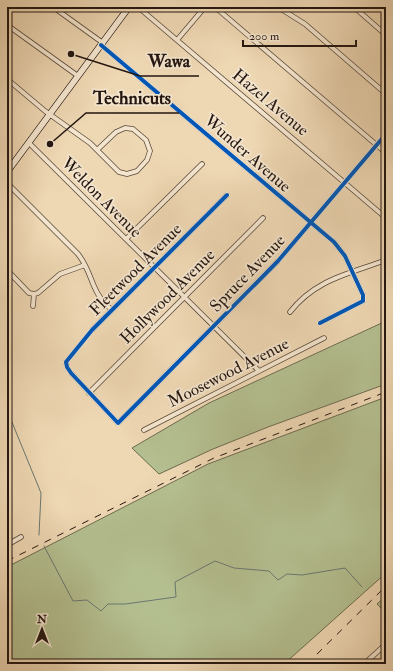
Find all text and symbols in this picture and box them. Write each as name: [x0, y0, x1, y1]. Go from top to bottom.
scale bar: [243, 22, 356, 48]
text: 200 m: [249, 29, 280, 44]
callout: Wawa: [140, 46, 199, 76]
text: Wawa: [147, 50, 191, 73]
street label: Hazel Avenue: [228, 64, 313, 140]
callout: Technicuts: [86, 83, 179, 113]
text: Technicuts: [92, 87, 171, 110]
street label: Wunder Avenue: [199, 109, 295, 197]
street label: Weldon Avenue: [56, 152, 146, 242]
street label: Fleetwood Avenue: [85, 219, 186, 320]
street label: Spruce Avenue: [205, 230, 290, 317]
street label: Hollywood Avenue: [115, 244, 220, 349]
street label: Moosewood Avenue: [164, 333, 292, 412]
north arrow: [22, 609, 62, 649]
text: N: [36, 613, 48, 626]

